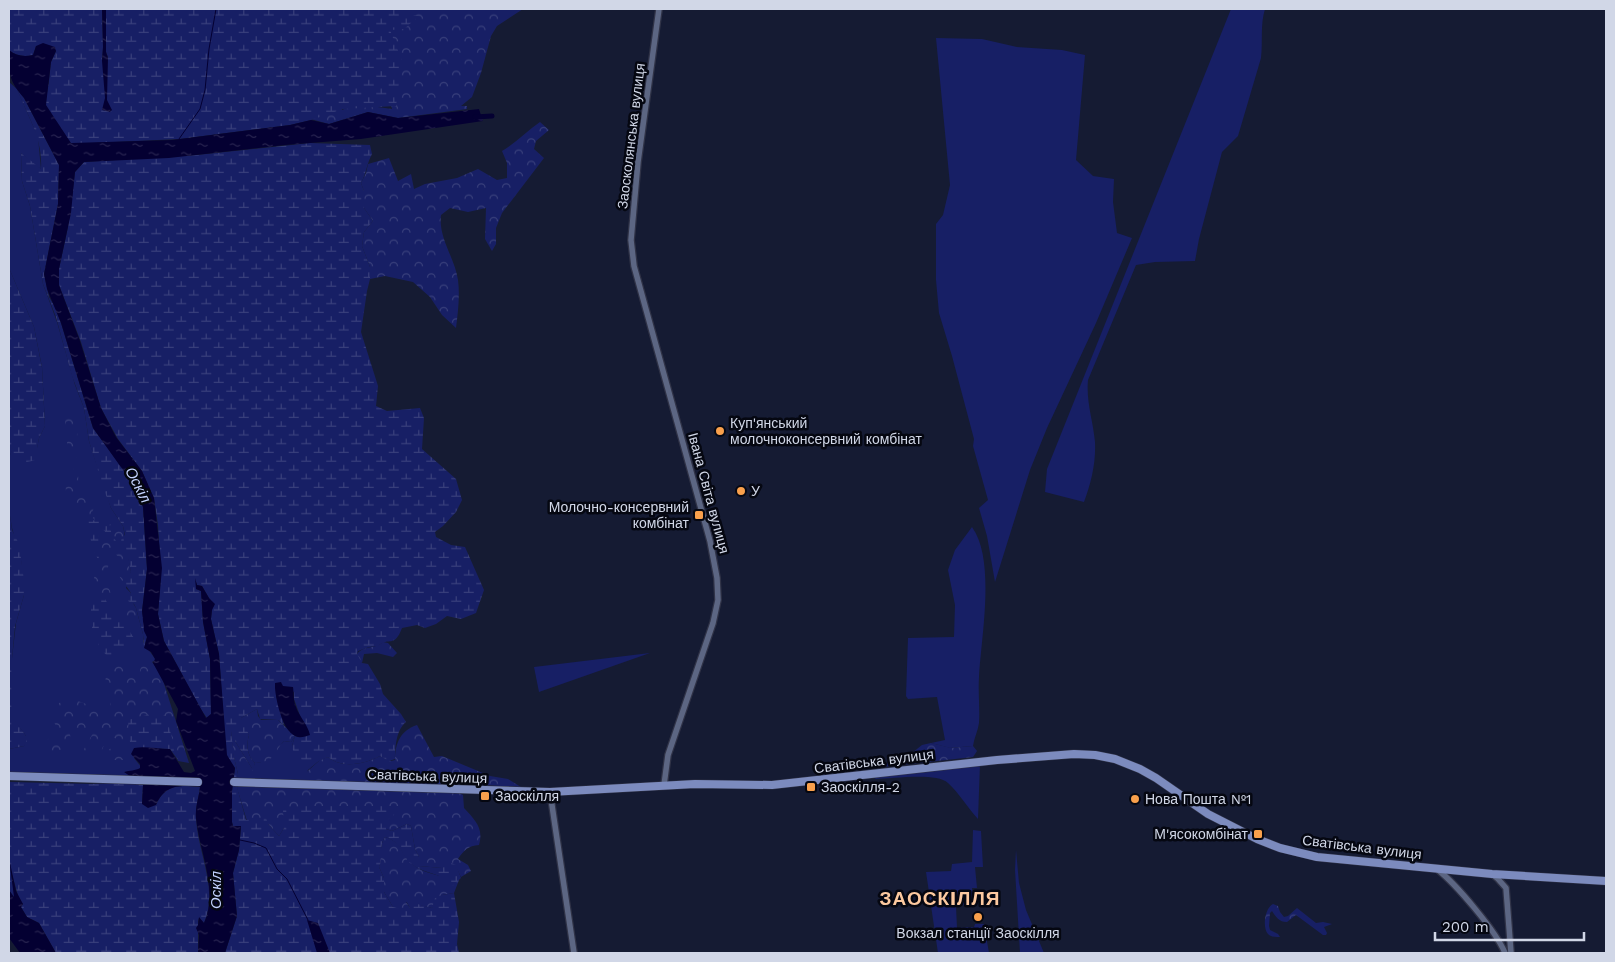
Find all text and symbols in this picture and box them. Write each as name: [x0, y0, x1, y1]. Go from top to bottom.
street label: Заосколянська вулиця: [614, 62, 648, 210]
place label: Куп'янський молочноконсервний комбінат: [730, 415, 923, 447]
marker: Куп'янський молочноконсервний комбінат: [714, 425, 726, 437]
street label: Івана Світа вулиця: [685, 431, 733, 555]
water label: Оскіл: [121, 464, 155, 506]
place label: У: [751, 483, 760, 499]
marker: У: [735, 485, 747, 497]
place label: Молочно-консервний комбінат: [549, 499, 690, 531]
marker: Молочно-консервний комбінат: [693, 509, 705, 521]
street label: Сватівська вулиця: [813, 746, 935, 776]
street label: Сватівська вулиця: [367, 766, 487, 786]
place label: Заоскілля-2: [821, 779, 900, 795]
marker: Заоскілля-2: [805, 781, 817, 793]
place label: Заоскілля: [495, 788, 559, 804]
marker: Заоскілля: [479, 790, 491, 802]
place label: Нова Пошта №1: [1145, 791, 1251, 807]
marker: Нова Пошта №1: [1129, 793, 1141, 805]
place label: М'ясокомбінат: [1154, 826, 1249, 842]
marker: М'ясокомбінат: [1252, 828, 1264, 840]
street label: Сватівська вулиця: [1301, 832, 1423, 862]
water label: Оскіл: [207, 870, 225, 909]
district label: ЗАОСКIЛЛЯ: [880, 887, 1000, 910]
scale bar: [1435, 910, 1584, 942]
marker: Вокзал станції Заоскілля: [972, 911, 984, 923]
text: 200 m: [1442, 918, 1489, 936]
place label: Вокзал станції Заоскілля: [896, 925, 1060, 941]

